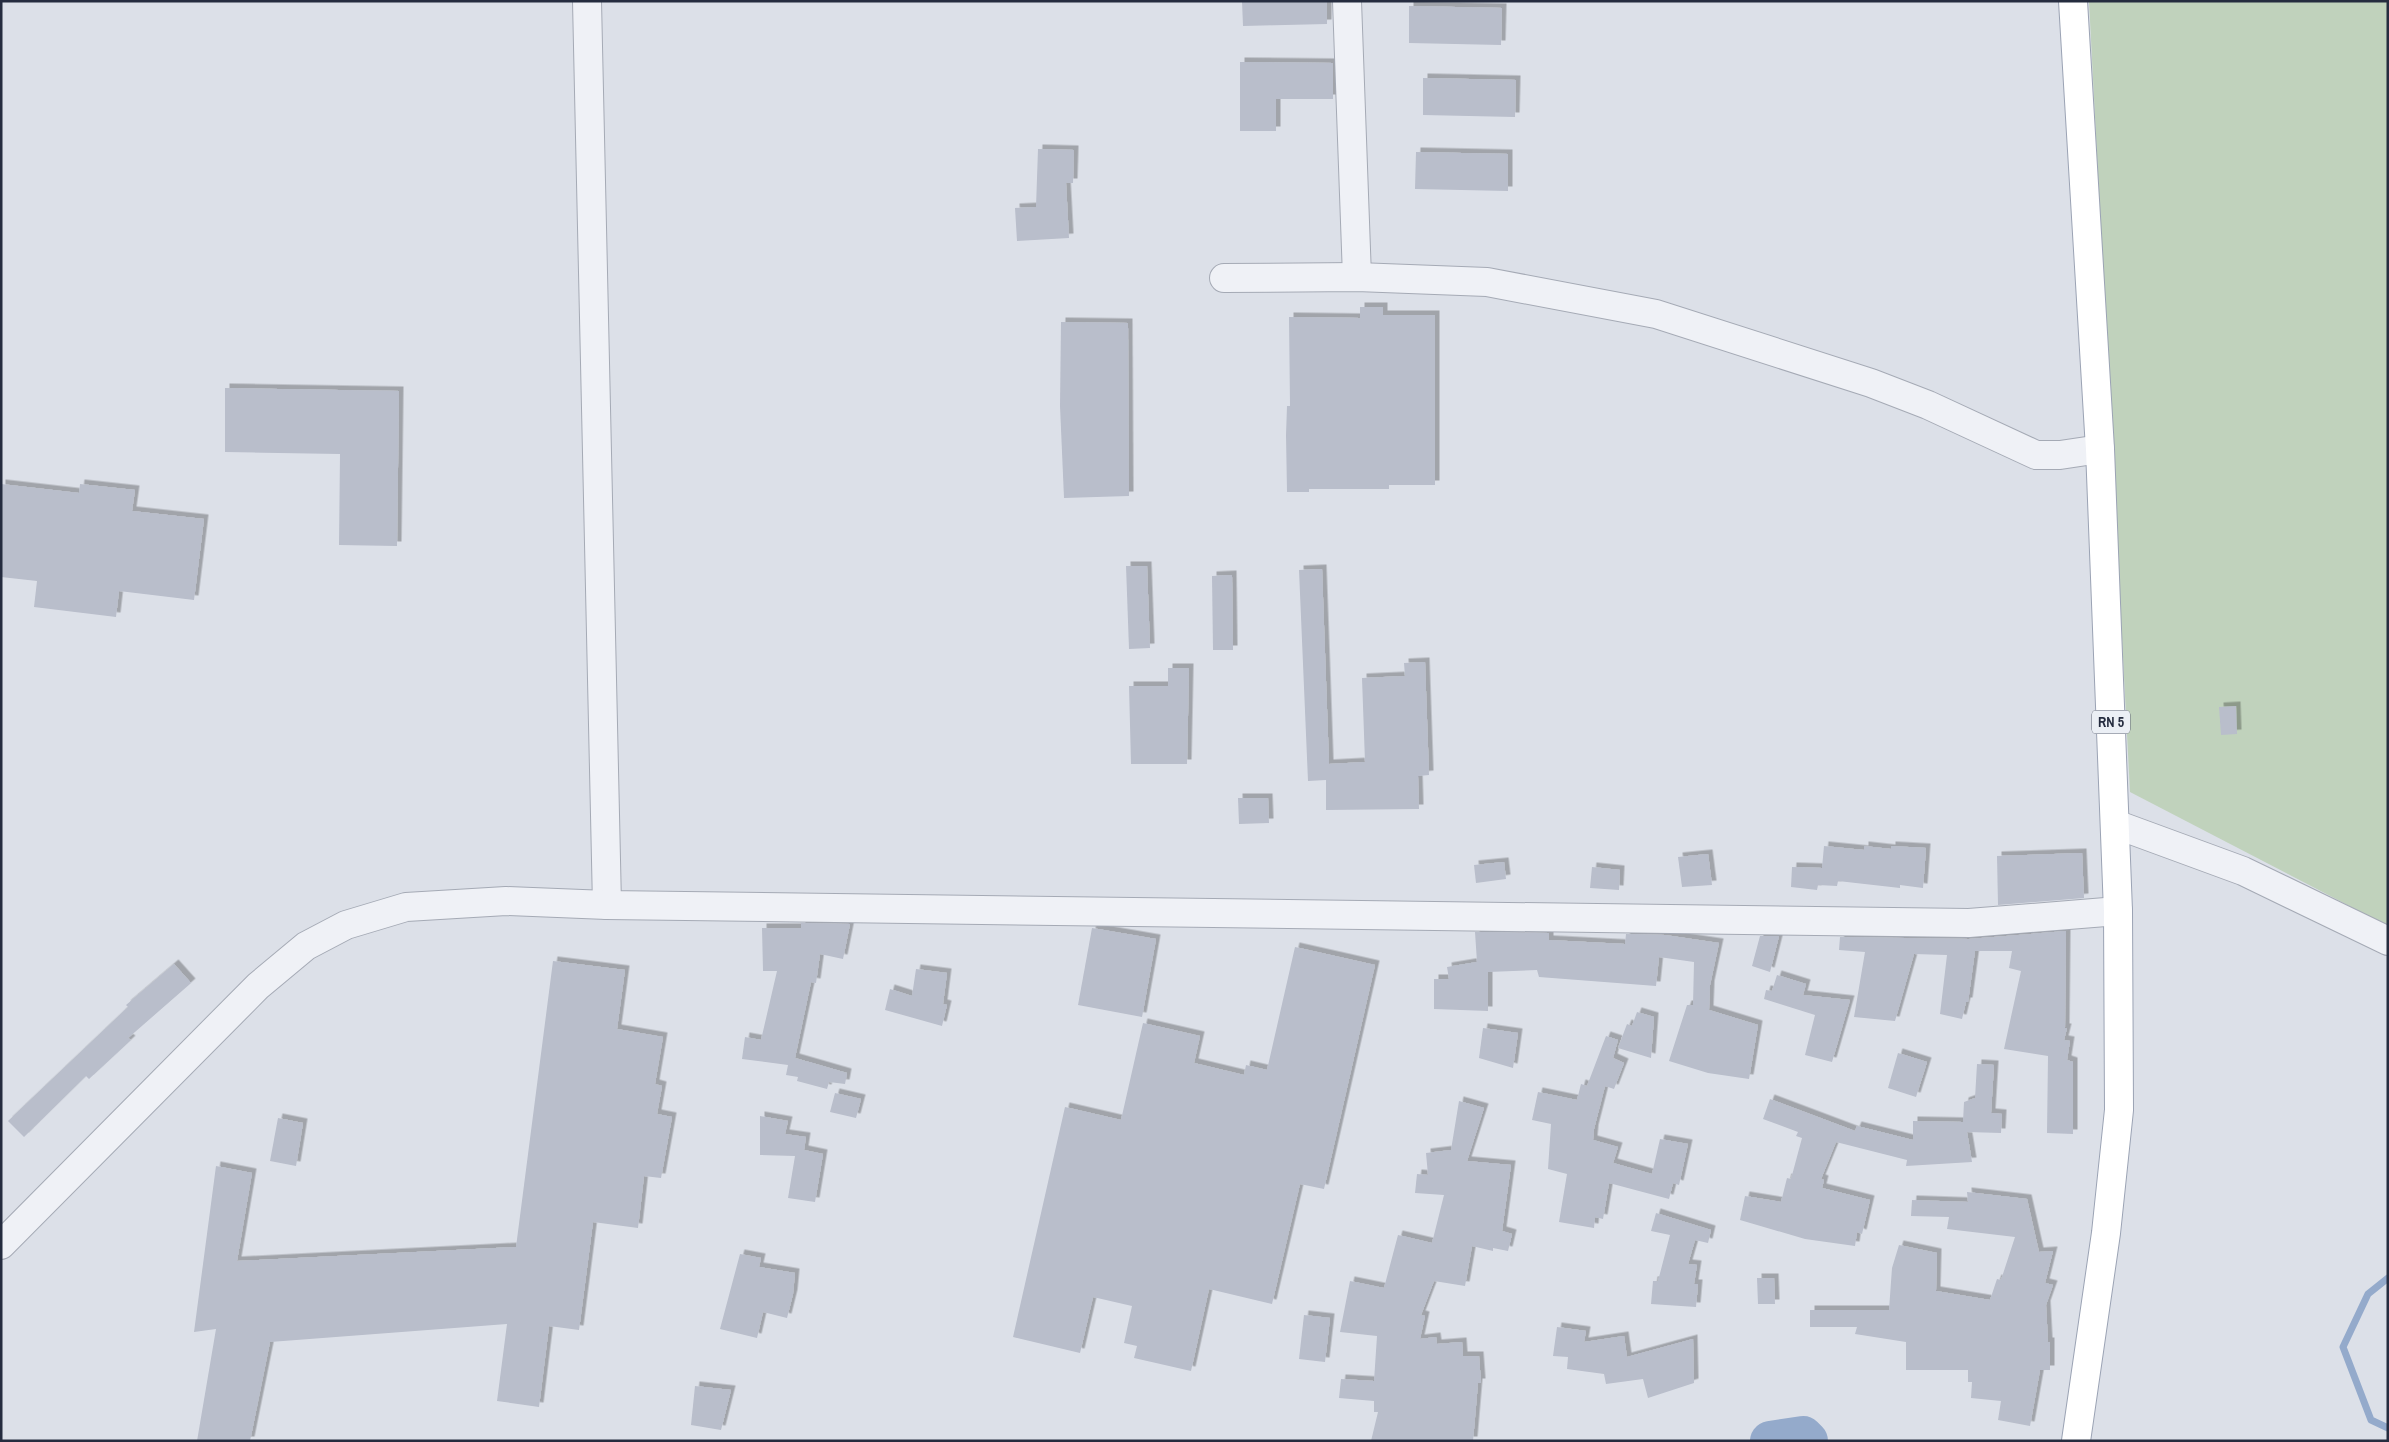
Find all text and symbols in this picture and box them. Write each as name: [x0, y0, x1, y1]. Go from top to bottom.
road number: RN 5: [2092, 710, 2130, 734]

